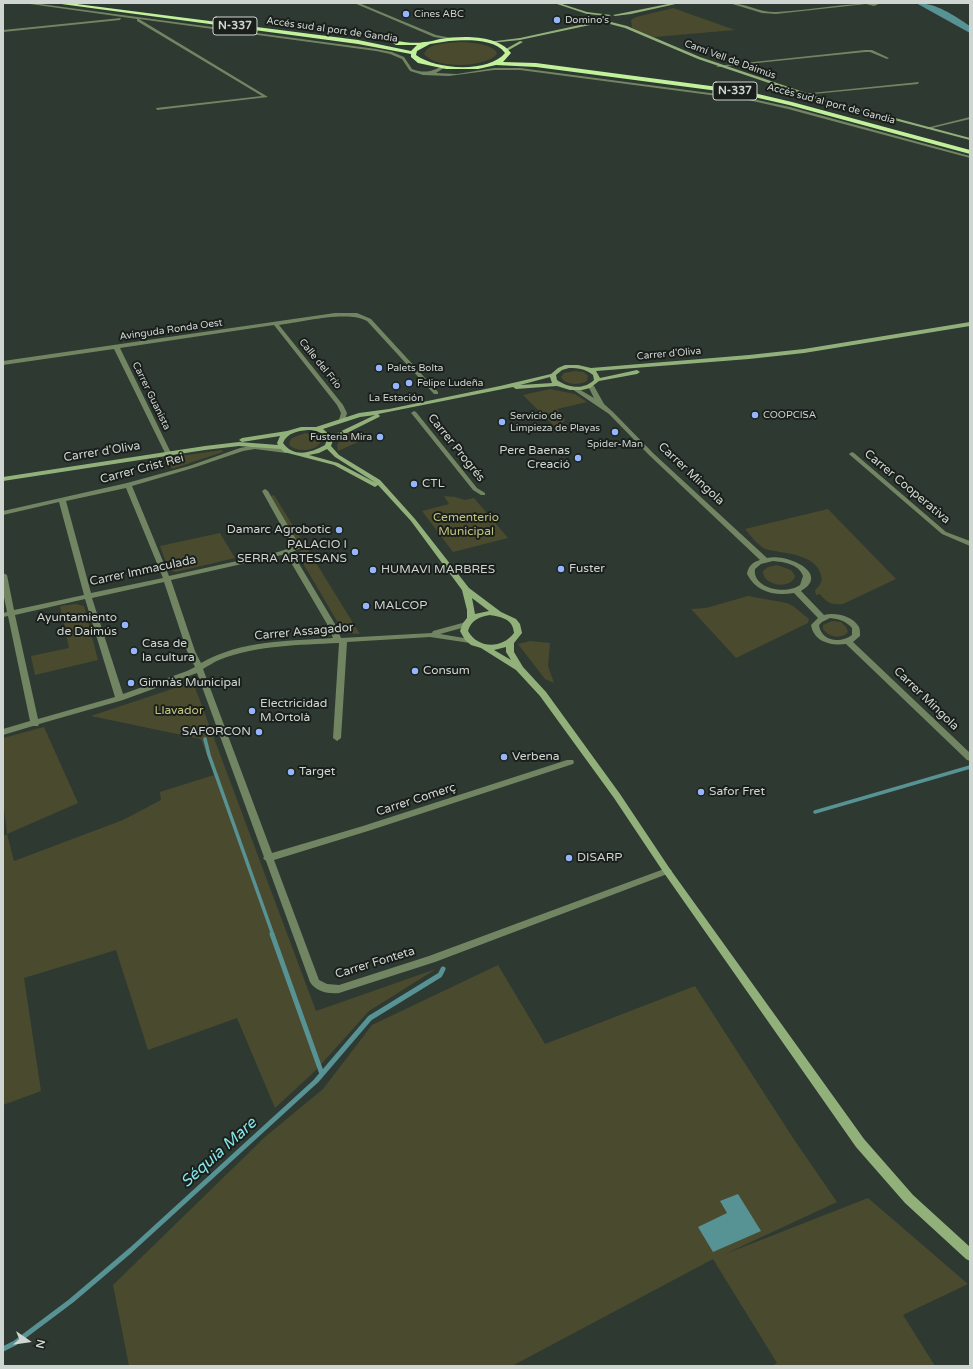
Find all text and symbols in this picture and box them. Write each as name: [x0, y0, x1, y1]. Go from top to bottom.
place label: Cines ABC: [414, 8, 464, 20]
marker: Cines ABC: [401, 9, 411, 19]
place label: Domino's: [565, 14, 609, 26]
street label: Accés sud al port de Gandia: [266, 15, 398, 45]
marker: Domino's: [552, 15, 562, 25]
road number: N-337: [213, 17, 257, 35]
street label: Camí Vell de Daimús: [683, 38, 777, 82]
street label: Accés sud al port de Gandia: [766, 81, 896, 127]
road number: N-337: [713, 82, 757, 100]
street label: Avinguda Ronda Oest: [119, 317, 223, 343]
street label: Calle del Frío: [296, 336, 344, 392]
street label: Carrer d'Oliva: [636, 345, 702, 363]
street label: Carrer Guanista: [129, 360, 173, 432]
place label: Palets Bolta: [387, 362, 443, 374]
marker: Palets Bolta: [374, 363, 384, 373]
place label: Felipe Ludeña: [417, 377, 483, 389]
marker: Felipe Ludeña: [404, 378, 414, 388]
marker: La Estación: [391, 381, 401, 391]
place label: La Estación: [369, 392, 423, 404]
place label: COOPCISA: [763, 409, 816, 421]
place label: Servicio de Limpieza de Playas: [510, 410, 600, 434]
marker: COOPCISA: [750, 410, 760, 420]
street label: Carrer Progrés: [424, 411, 488, 485]
marker: Servicio de Limpieza de Playas: [497, 417, 507, 427]
marker: Spider-Man: [610, 427, 620, 437]
place label: Fusteria Mira: [310, 431, 372, 443]
marker: Fusteria Mira: [375, 432, 385, 442]
place label: Spider-Man: [587, 438, 643, 450]
street label: Carrer d'Oliva: [63, 439, 141, 465]
street label: Carrer Mingola: [655, 440, 727, 508]
place label: Pere Baenas Creació: [499, 444, 570, 472]
street label: Carrer Cooperativa: [861, 447, 953, 527]
street label: Carrer Crist Rei: [99, 451, 185, 487]
marker: Pere Baenas Creació: [573, 453, 583, 463]
place label: CTL: [422, 477, 445, 491]
marker: CTL: [409, 479, 419, 489]
park label: Cementerio Municipal: [433, 511, 499, 539]
place label: Damarc Agrobotic: [227, 523, 331, 537]
marker: Damarc Agrobotic: [334, 525, 344, 535]
place label: PALACIO I SERRA ARTESANS: [237, 538, 347, 566]
marker: PALACIO I SERRA ARTESANS: [350, 547, 360, 557]
street label: Carrer Immaculada: [88, 553, 198, 589]
place label: Fuster: [569, 562, 605, 576]
place label: HUMAVI MARBRES: [381, 563, 495, 577]
marker: Fuster: [556, 564, 566, 574]
marker: HUMAVI MARBRES: [368, 565, 378, 575]
place label: MALCOP: [374, 599, 427, 613]
marker: MALCOP: [361, 601, 371, 611]
place label: Ayuntamiento de Daimús: [36, 611, 117, 639]
marker: Ayuntamiento de Daimús: [120, 620, 130, 630]
street label: Carrer Assagador: [254, 620, 354, 644]
place label: Casa de la cultura: [142, 637, 195, 665]
marker: Casa de la cultura: [129, 646, 139, 656]
place label: Consum: [423, 664, 470, 678]
street label: Carrer Mingola: [890, 664, 962, 734]
marker: Consum: [410, 666, 420, 676]
place label: Gimnàs Municipal: [139, 676, 241, 690]
marker: Gimnàs Municipal: [126, 678, 136, 688]
place label: Electricidad M.Ortolà: [260, 697, 327, 725]
park label: Llavador: [154, 704, 204, 718]
marker: Electricidad M.Ortolà: [247, 706, 257, 716]
place label: SAFORCON: [182, 725, 251, 739]
marker: SAFORCON: [254, 727, 264, 737]
place label: Verbena: [512, 750, 559, 764]
marker: Verbena: [499, 752, 509, 762]
place label: Target: [299, 765, 335, 779]
marker: Target: [286, 767, 296, 777]
street label: Carrer Comerç: [374, 780, 458, 820]
place label: Safor Fret: [709, 785, 765, 799]
marker: Safor Fret: [696, 787, 706, 797]
place label: DISARP: [577, 851, 622, 865]
marker: DISARP: [564, 853, 574, 863]
street label: Carrer Fonteta: [333, 944, 417, 982]
water label: Séquia Mare: [177, 1114, 261, 1192]
north arrow: [8, 1321, 48, 1361]
text: N: [33, 1338, 48, 1350]

